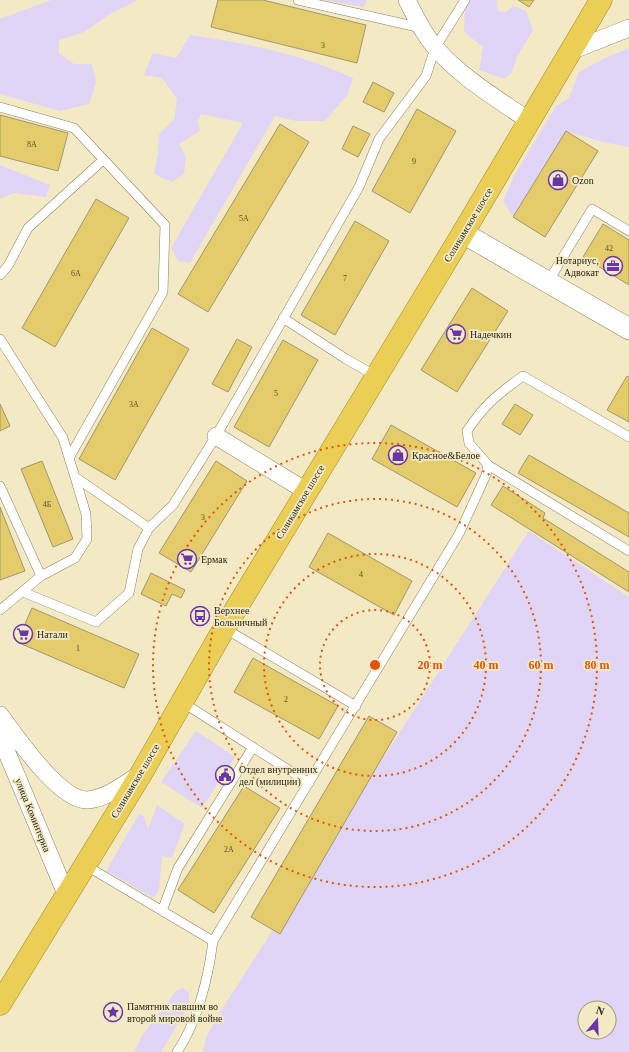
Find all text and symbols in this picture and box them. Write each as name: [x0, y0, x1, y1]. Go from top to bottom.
house number: 3: [321, 41, 325, 50]
house number: 8А: [27, 140, 37, 149]
house number: 9: [412, 157, 416, 166]
shop icon: Ozon: [547, 169, 569, 191]
place label: Ozon: [572, 175, 594, 186]
street label: Соликамское шоссе: [442, 185, 495, 264]
house number: 5А: [239, 214, 249, 223]
house number: 42: [605, 244, 613, 253]
place label: Нотариус, Адвокат: [556, 255, 600, 278]
office icon: Нотариус, Адвокат: [602, 255, 624, 277]
house number: 6А: [71, 269, 81, 278]
house number: 7: [343, 274, 347, 283]
supermarket icon: Надечкин: [445, 323, 467, 345]
place label: Надечкин: [470, 329, 512, 340]
house number: 5: [274, 389, 278, 398]
house number: 3А: [129, 400, 139, 409]
shop icon: Красное&Белое: [387, 444, 409, 466]
place label: Красное&Белое: [412, 450, 481, 461]
street label: Соликамское шоссе: [274, 462, 327, 541]
house number: 4Б: [43, 500, 52, 509]
house number: 3: [201, 513, 205, 522]
supermarket icon: Ермак: [176, 548, 198, 570]
place label: Ермак: [201, 554, 228, 565]
house number: 4: [359, 570, 363, 579]
bus stop icon: Верхнее Больничный: [189, 605, 211, 627]
place label: Верхнее Больничный: [214, 605, 268, 628]
supermarket icon: Натали: [12, 623, 34, 645]
place label: Натали: [37, 629, 68, 640]
house number: 1: [76, 644, 80, 653]
centre of rings: [368, 658, 382, 672]
text: 20 m: [418, 658, 443, 672]
text: 40 m: [474, 658, 499, 672]
text: 60 m: [529, 658, 554, 672]
text: 80 m: [585, 658, 610, 672]
house number: 2: [284, 695, 288, 704]
street label: Соликамское шоссе: [109, 741, 162, 820]
public building icon: Отдел внутренних дел (милиции): [214, 764, 236, 786]
place label: Отдел внутренних дел (милиции): [239, 764, 318, 788]
street label: улица Коминтерна: [13, 776, 53, 854]
house number: 2А: [224, 845, 234, 854]
north arrow: [577, 1000, 617, 1040]
place icon: Памятник павшим во второй мировой войне: [102, 1001, 124, 1023]
place label: Памятник павшим во второй мировой войне: [127, 1001, 223, 1024]
text: N: [595, 1004, 606, 1018]

